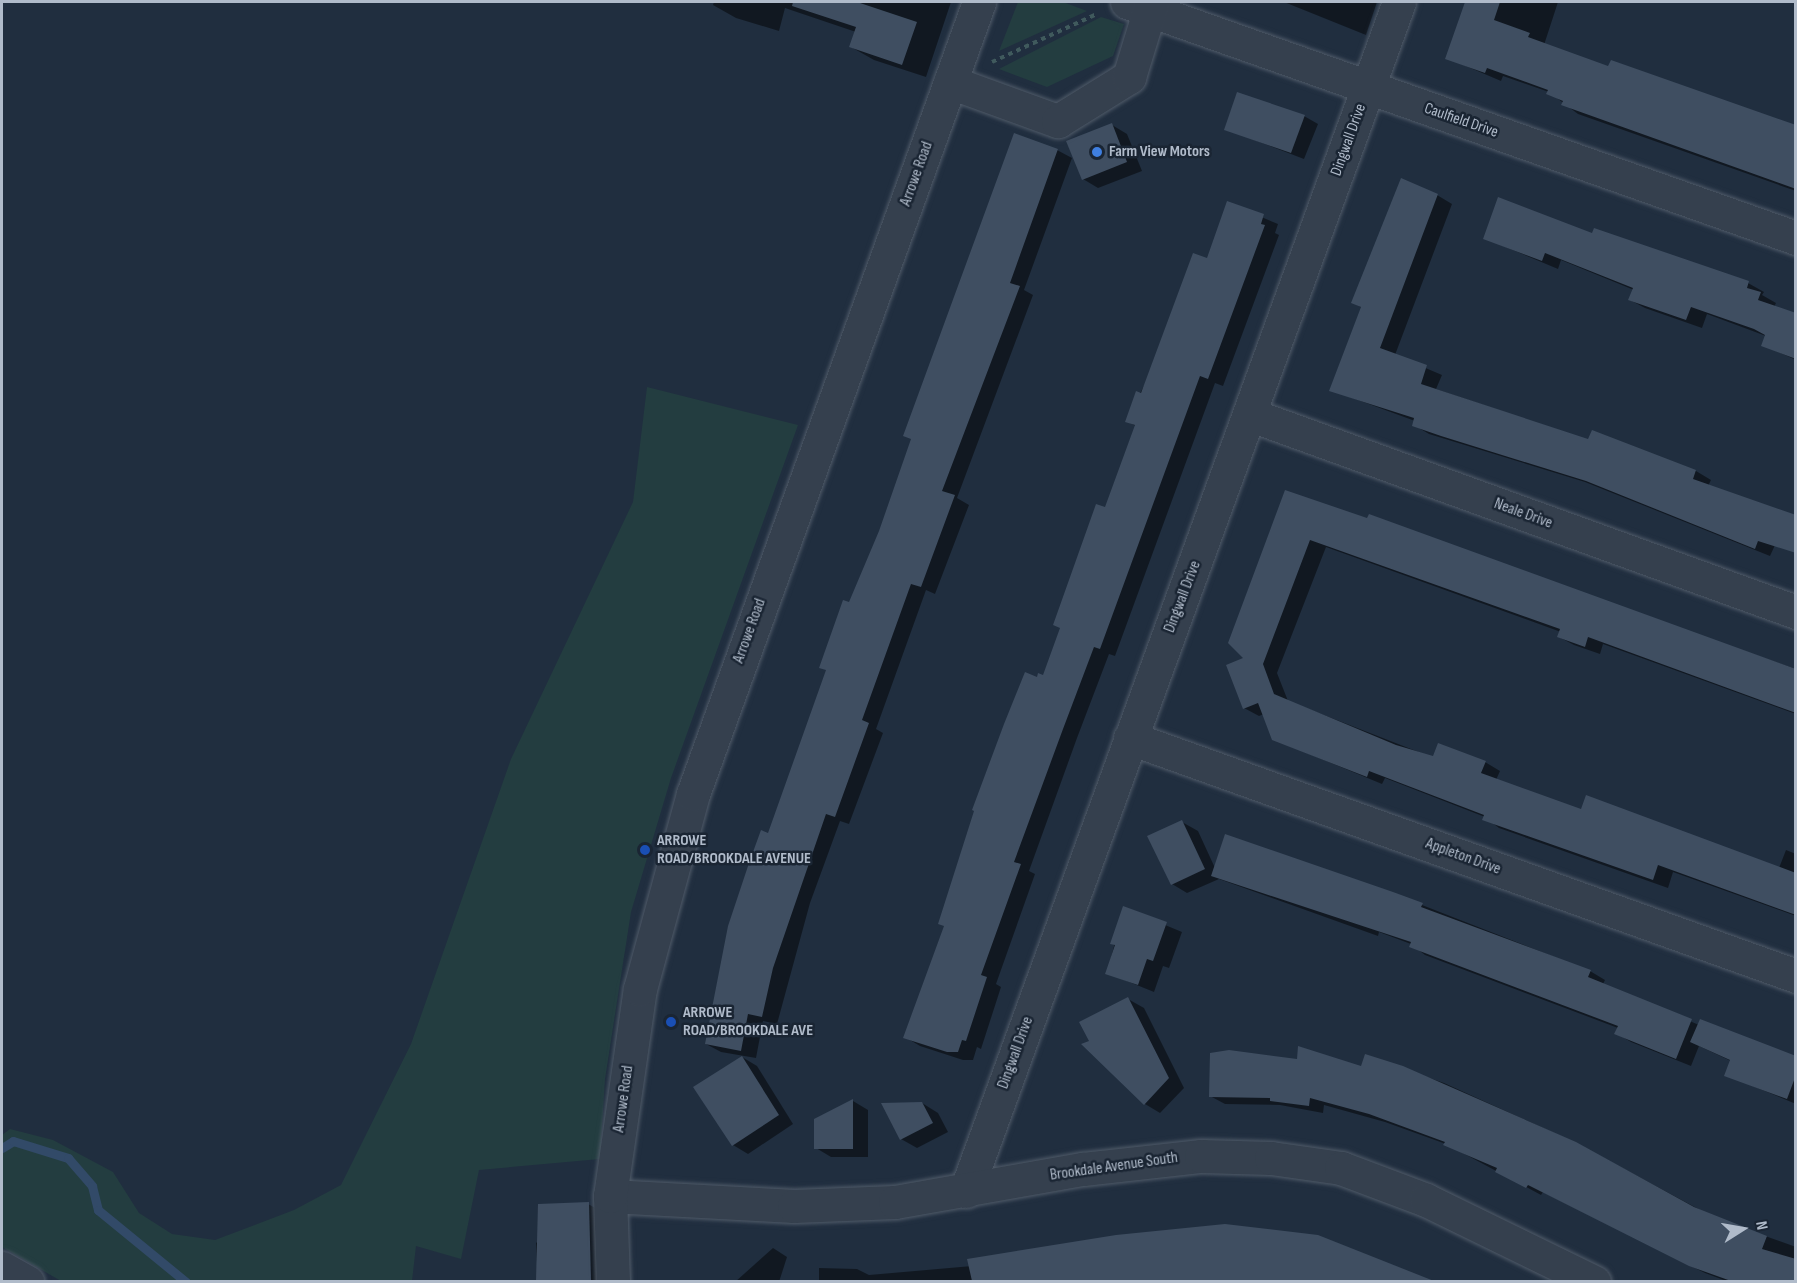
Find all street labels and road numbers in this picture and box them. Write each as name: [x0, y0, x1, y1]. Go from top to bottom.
street label: Caulfield Drive: [1422, 99, 1500, 143]
street label: Dingwall Drive: [1327, 101, 1371, 179]
street label: Arrowe Road: [896, 139, 938, 209]
street label: Neale Drive: [1491, 495, 1555, 533]
street label: Dingwall Drive: [1161, 558, 1205, 636]
street label: Arrowe Road: [729, 596, 771, 666]
street label: Appleton Drive: [1423, 835, 1503, 879]
street label: Dingwall Drive: [994, 1014, 1038, 1092]
street label: Arrowe Road: [610, 1064, 638, 1134]
street label: Brookdale Avenue South: [1049, 1149, 1179, 1185]

